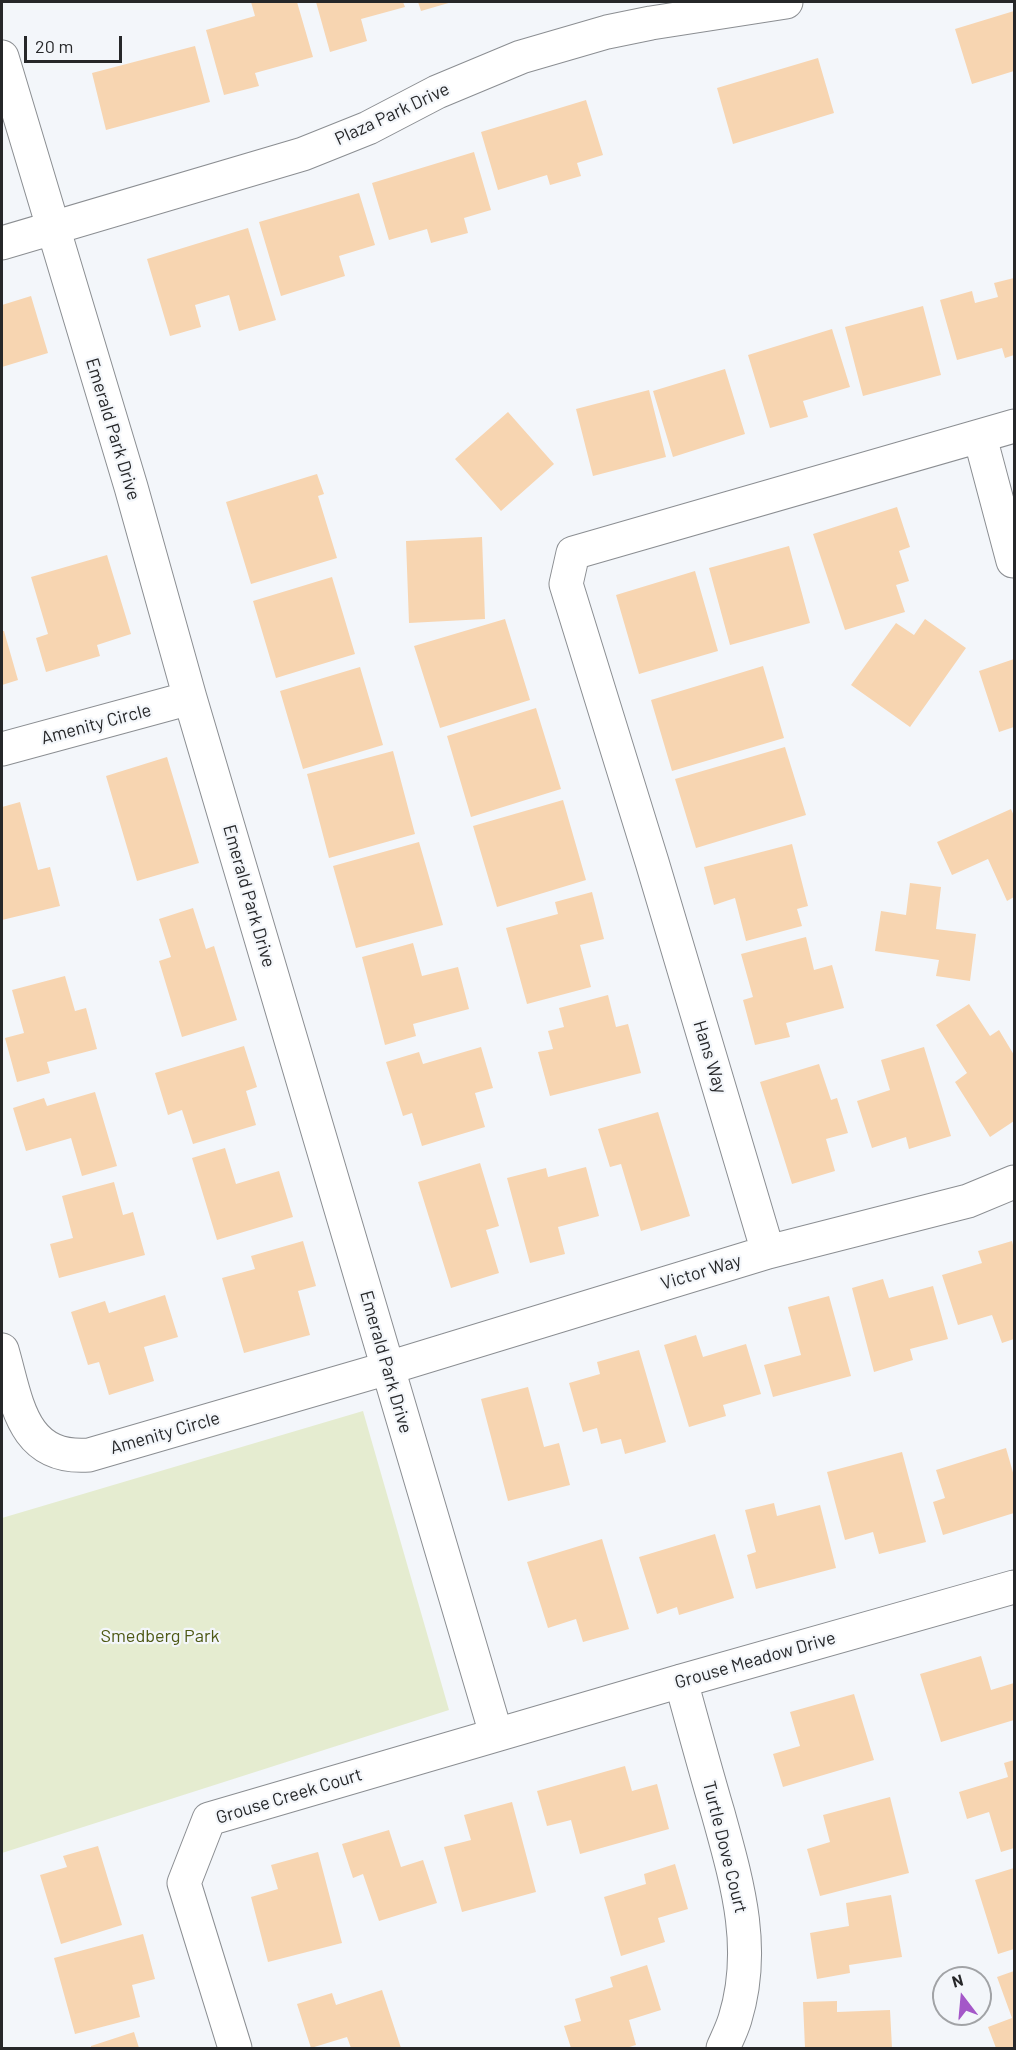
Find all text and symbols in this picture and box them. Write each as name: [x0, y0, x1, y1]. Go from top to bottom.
scale bar: [27, 24, 124, 62]
text: 20 m: [35, 35, 73, 57]
street label: Plaza Park Drive: [331, 78, 453, 150]
street label: Emerald Park Drive: [81, 355, 145, 503]
street label: Amenity Circle: [39, 699, 153, 749]
street label: Emerald Park Drive: [218, 822, 280, 970]
street label: Hans Way: [689, 1018, 731, 1096]
street label: Victor Way: [658, 1250, 744, 1294]
street label: Emerald Park Drive: [355, 1288, 417, 1436]
street label: Amenity Circle: [108, 1407, 222, 1459]
park label: Smedberg Park: [101, 1625, 219, 1647]
street label: Grouse Meadow Drive: [672, 1627, 838, 1693]
street label: Grouse Creek Court: [213, 1763, 365, 1829]
street label: Turtle Dove Court: [698, 1779, 752, 1915]
north arrow: [932, 1966, 992, 2026]
text: N: [950, 1970, 965, 1991]

